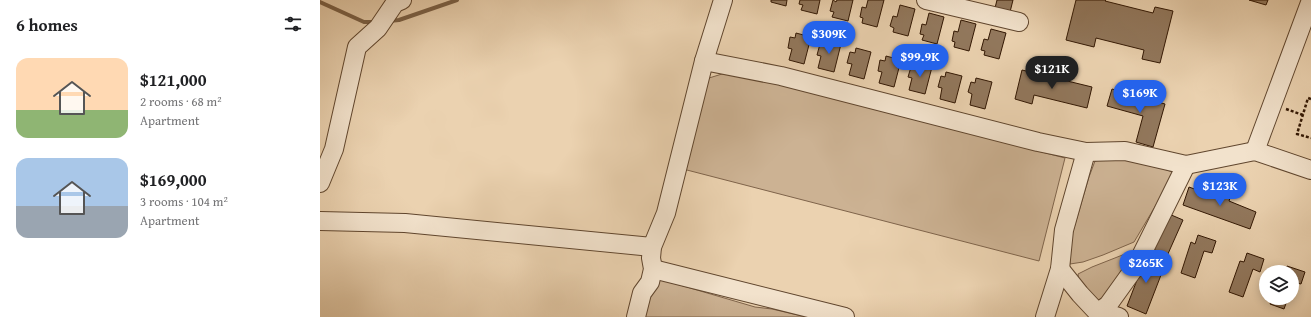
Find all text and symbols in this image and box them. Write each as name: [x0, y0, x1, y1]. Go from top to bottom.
text: 6 homes: [16, 12, 78, 37]
icon: filters: [282, 13, 304, 35]
pin: $309K: [801, 21, 857, 55]
text: $309K: [811, 24, 847, 43]
pin: $99.9K: [887, 44, 953, 78]
text: $99.9K: [901, 47, 939, 66]
pin: $121K: [1024, 56, 1080, 90]
text: $121K: [1034, 59, 1070, 78]
text: $121,000: [140, 67, 206, 92]
icon: home: [48, 74, 96, 122]
pin: $169K: [1112, 80, 1168, 114]
text: $169K: [1122, 83, 1158, 102]
text: 2 rooms · 68 m²: [140, 92, 222, 111]
text: Apartment: [140, 111, 200, 130]
text: $169,000: [140, 167, 206, 192]
pin: $123K: [1192, 173, 1248, 207]
icon: home: [48, 174, 96, 222]
text: $123K: [1202, 176, 1238, 195]
text: 3 rooms · 104 m²: [140, 192, 228, 211]
text: Apartment: [140, 211, 200, 230]
pin: $265K: [1118, 250, 1174, 284]
text: $265K: [1128, 253, 1164, 272]
map controls: [1259, 265, 1299, 305]
button: layers: [1259, 265, 1299, 305]

